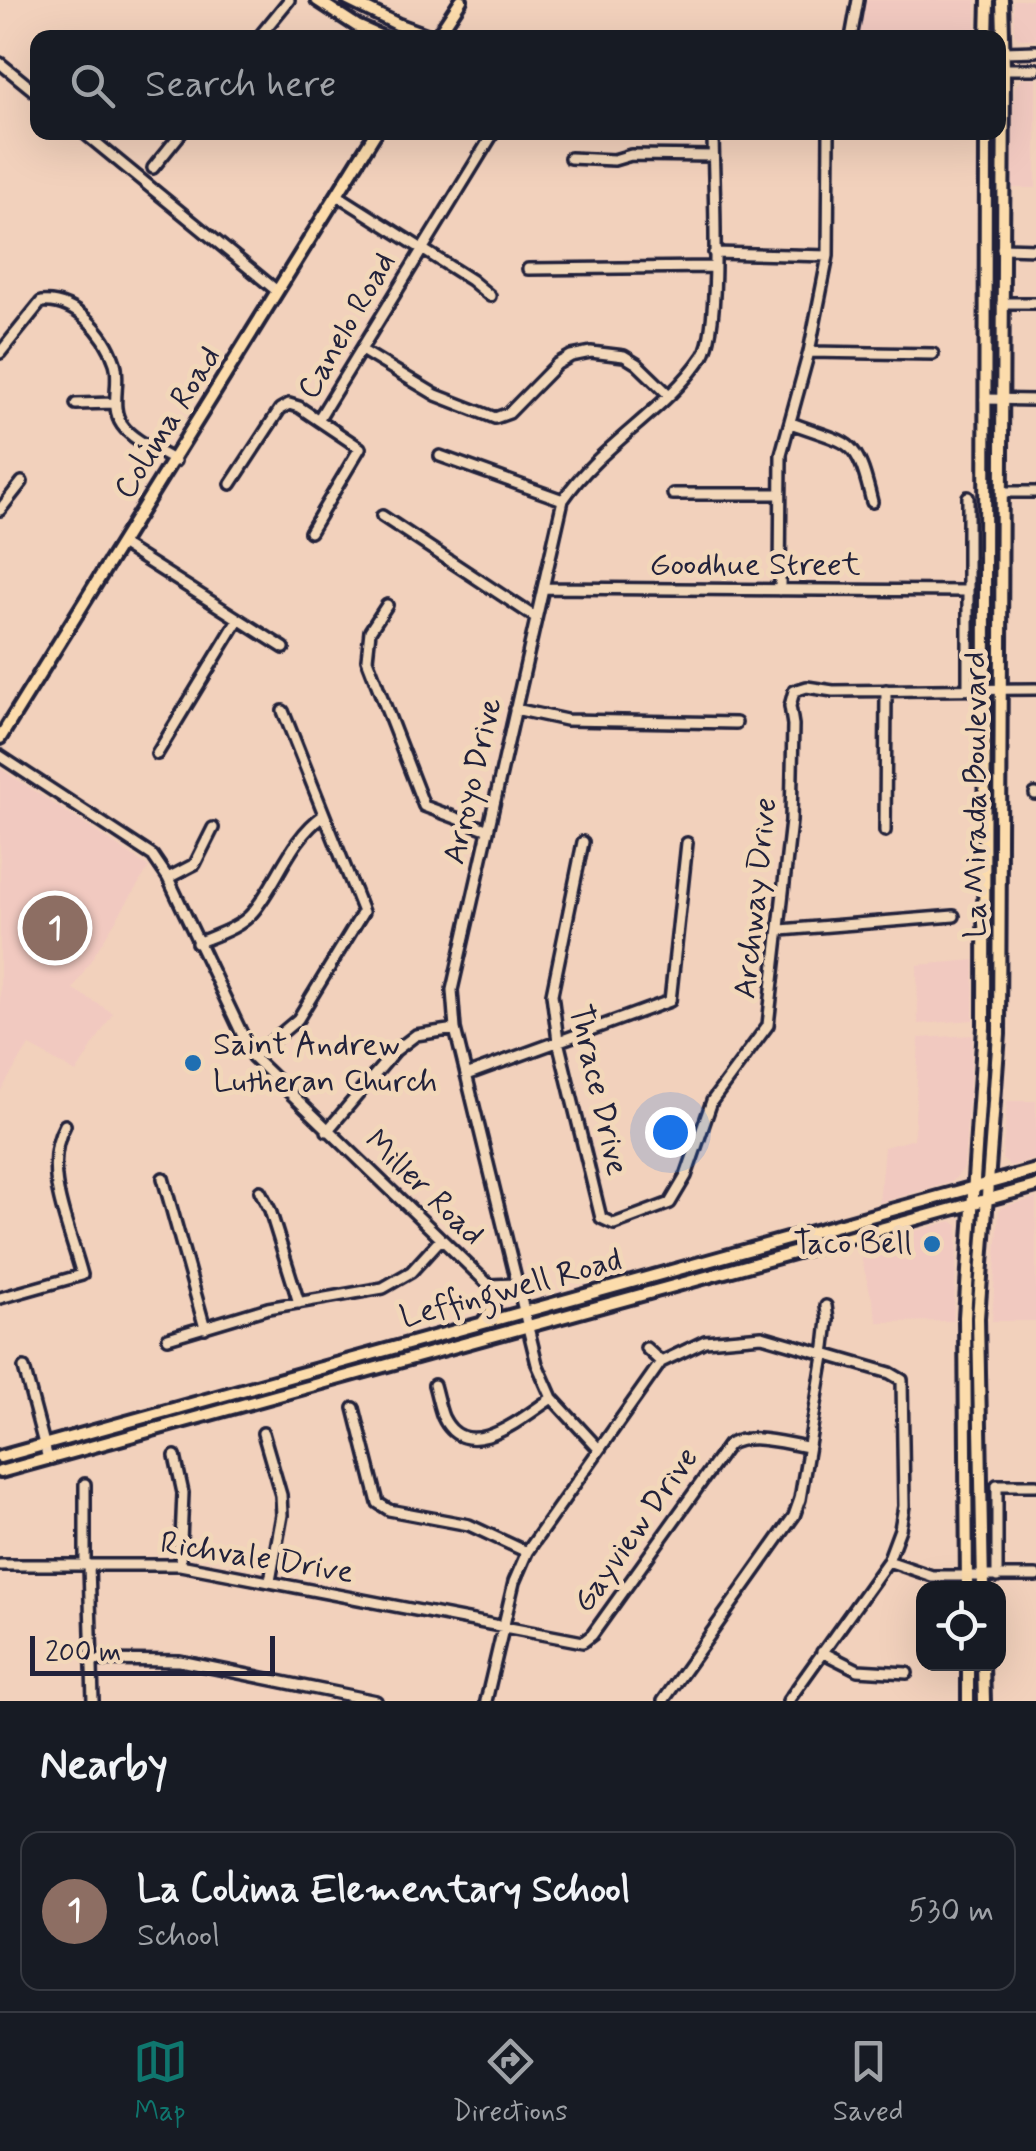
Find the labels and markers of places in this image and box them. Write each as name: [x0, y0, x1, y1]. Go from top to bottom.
pin: 1: [22, 890, 88, 966]
place label: Saint Andrew Lutheran Church: [213, 1024, 437, 1103]
marker: Saint Andrew Lutheran Church: [182, 1052, 204, 1074]
place label: Taco Bell: [793, 1223, 912, 1265]
marker: Taco Bell: [921, 1233, 943, 1255]

